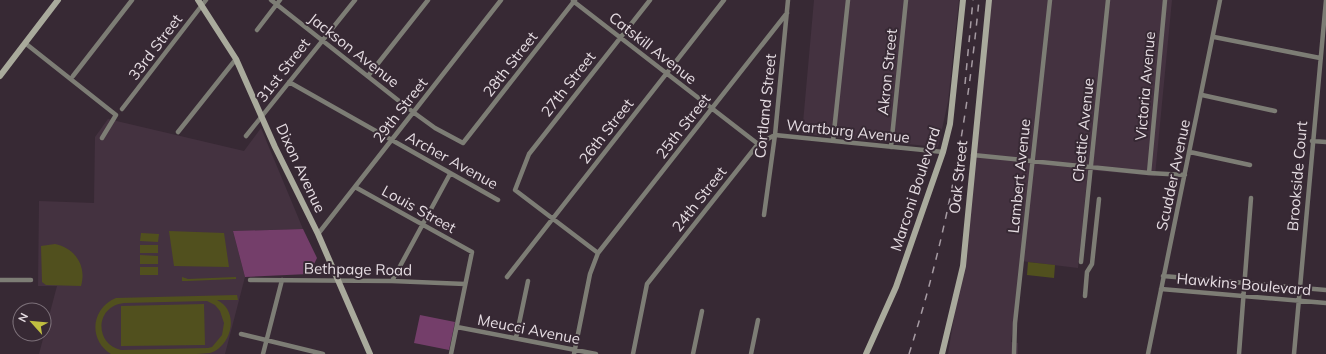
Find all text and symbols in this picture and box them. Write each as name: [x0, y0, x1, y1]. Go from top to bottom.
street label: Catskill Avenue: [605, 8, 701, 88]
street label: Jackson Avenue: [305, 9, 403, 91]
street label: 33rd Street: [124, 10, 186, 84]
street label: 28th Street: [479, 28, 541, 100]
street label: Akron Street: [873, 28, 901, 116]
street label: Victoria Avenue: [1131, 31, 1159, 141]
street label: 31st Street: [252, 34, 314, 106]
street label: 27th Street: [537, 48, 599, 120]
street label: Cortland Street: [750, 53, 780, 159]
street label: 29th Street: [369, 74, 431, 146]
street label: Chettic Avenue: [1068, 77, 1098, 183]
street label: 25th Street: [652, 90, 714, 162]
street label: 26th Street: [575, 95, 637, 167]
street label: Wartburg Avenue: [785, 115, 911, 147]
street label: Lambert Avenue: [1004, 118, 1034, 234]
street label: Scudder Avenue: [1152, 118, 1194, 232]
street label: Dixon Avenue: [272, 120, 330, 216]
street label: Brookside Court: [1283, 120, 1311, 232]
street label: Marconi Boulevard: [886, 124, 944, 254]
street label: Archer Avenue: [403, 127, 501, 193]
street label: Oak Street: [945, 139, 971, 215]
street label: 24th Street: [668, 163, 730, 235]
street label: Louis Street: [379, 181, 459, 237]
street label: Bethpage Road: [304, 259, 412, 279]
street label: Hawkins Boulevard: [1176, 269, 1312, 299]
north arrow: [12, 302, 52, 342]
street label: Meucci Avenue: [476, 310, 582, 348]
text: N: [15, 311, 31, 324]

